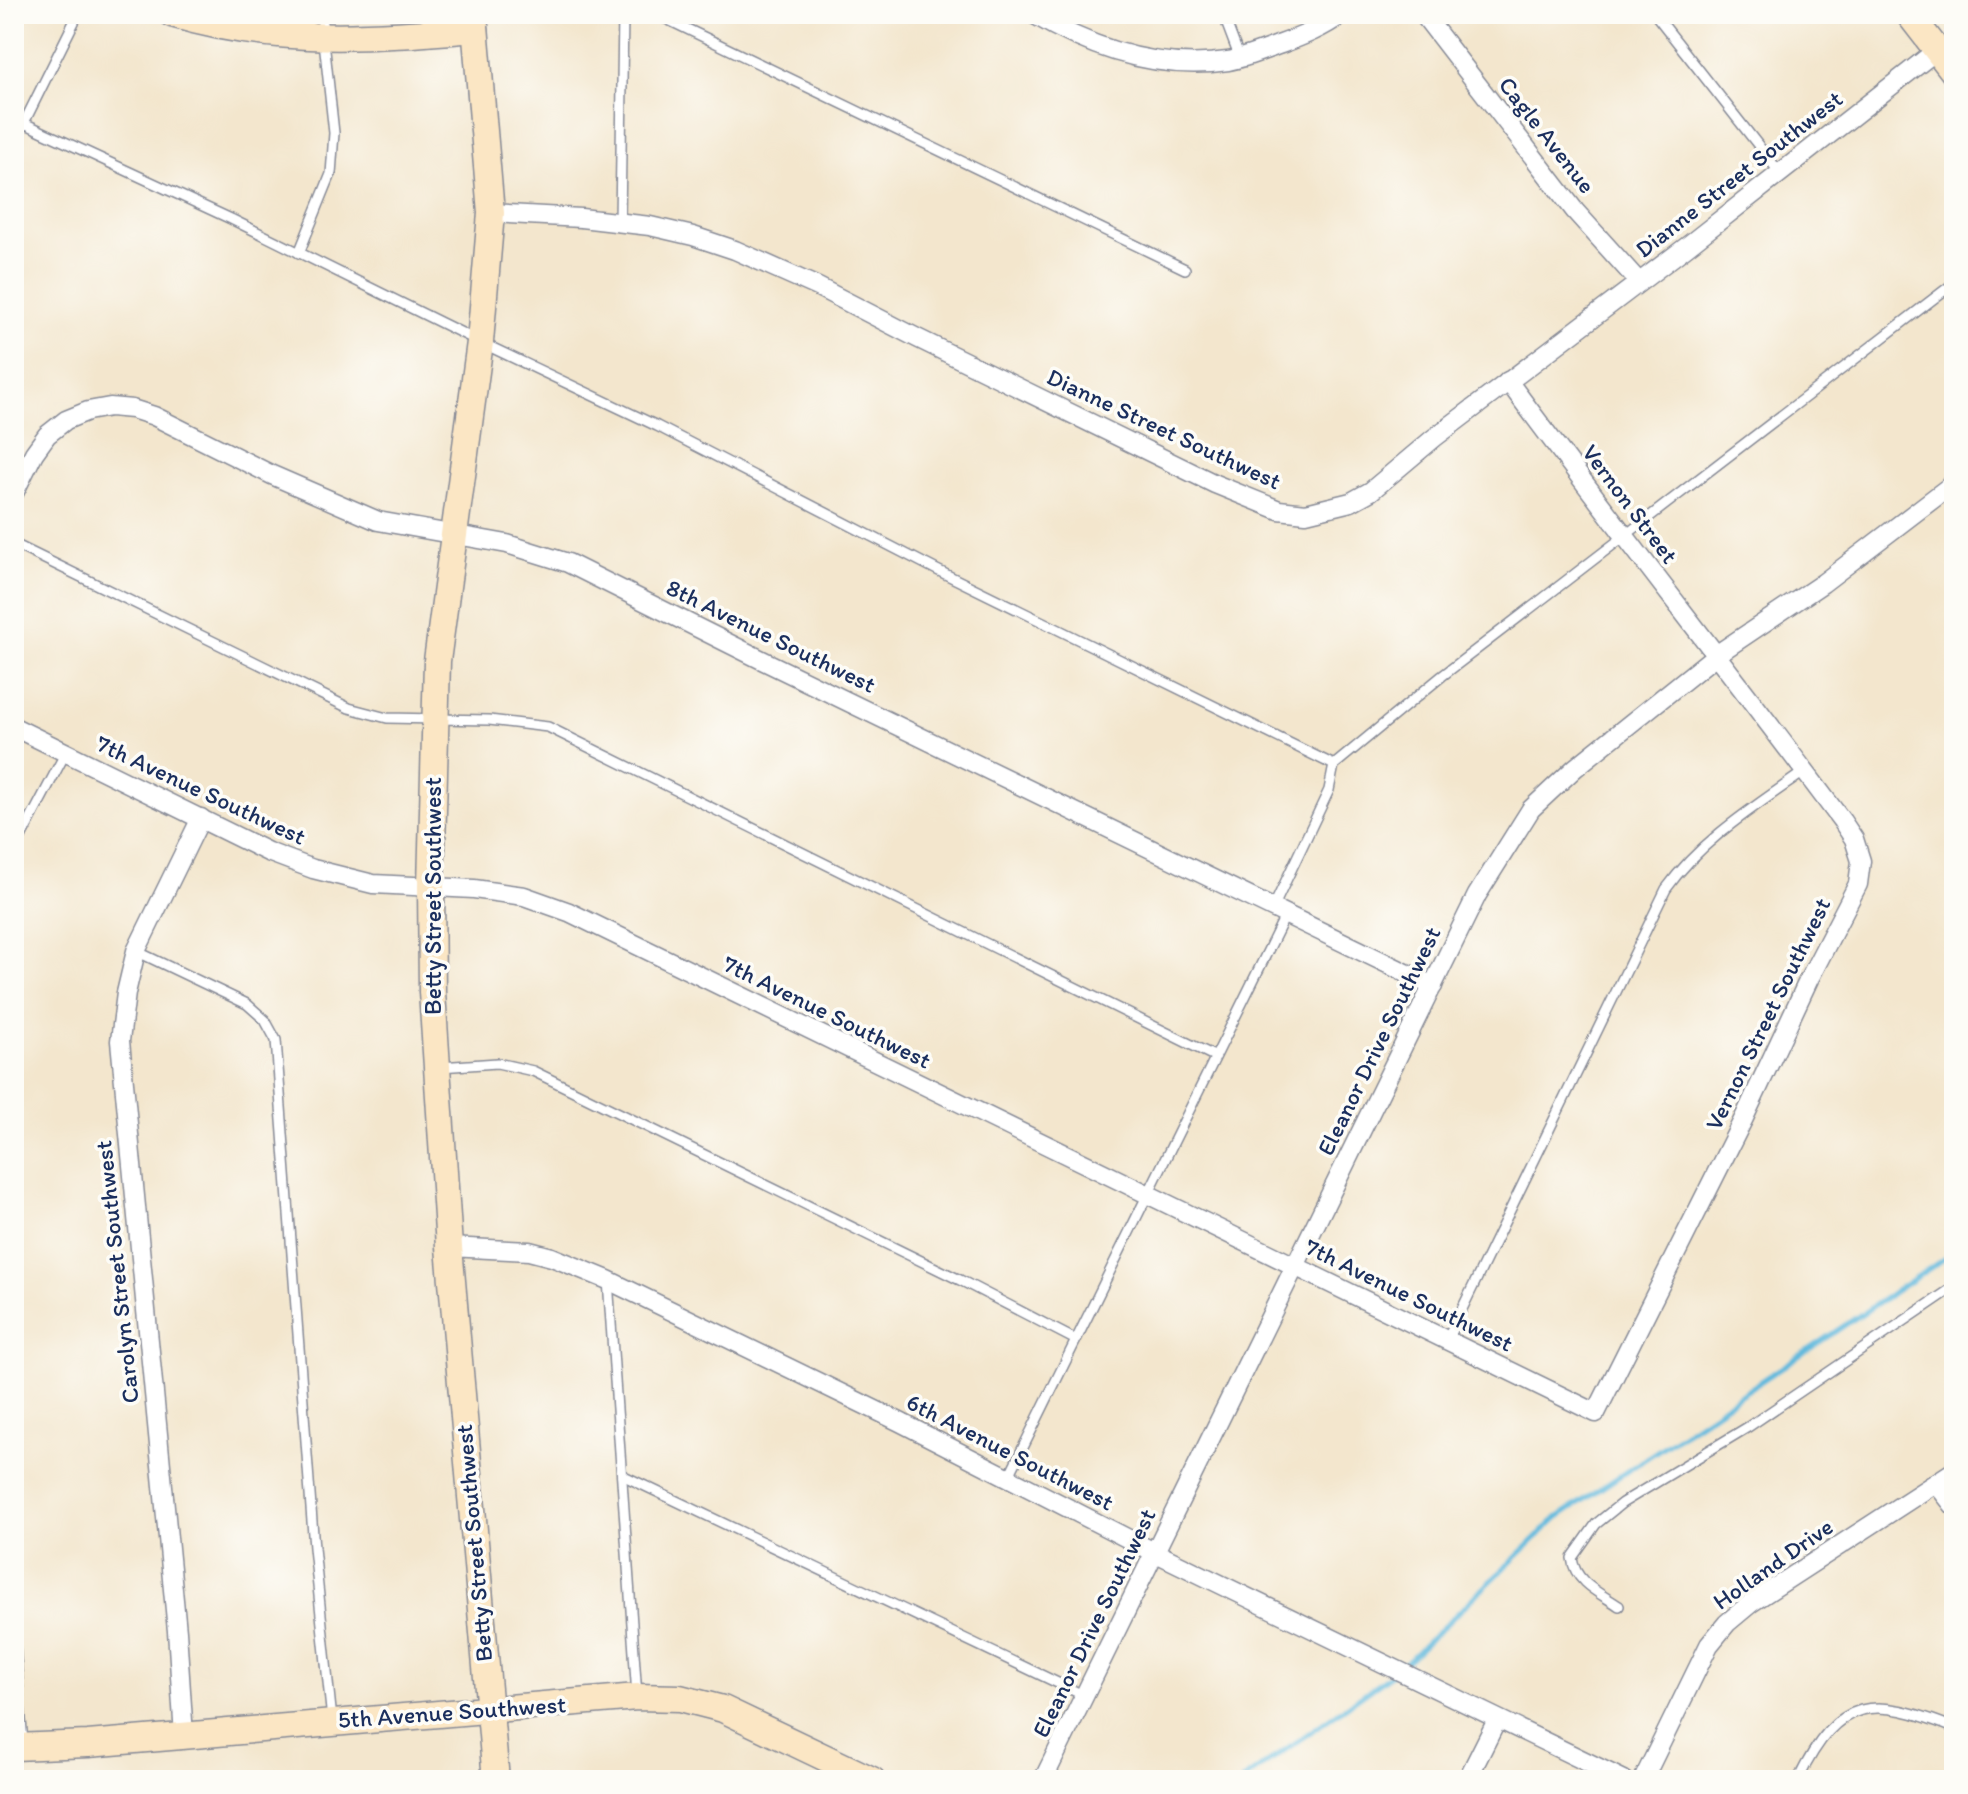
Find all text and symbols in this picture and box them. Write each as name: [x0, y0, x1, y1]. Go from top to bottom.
street label: Cagle Avenue: [1493, 71, 1602, 199]
street label: Dianne Street Southwest: [1629, 84, 1848, 263]
street label: Dianne Street Southwest: [1043, 362, 1286, 496]
street label: Vernon Street: [1576, 438, 1685, 569]
street label: 8th Avenue Southwest: [662, 572, 881, 699]
street label: 7th Avenue Southwest: [92, 728, 311, 851]
street label: Betty Street Southwest: [418, 777, 447, 1015]
street label: Vernon Street Southwest: [1699, 893, 1836, 1135]
street label: Eleanor Drive Southwest: [1310, 922, 1447, 1160]
street label: 7th Avenue Southwest: [718, 949, 936, 1075]
street label: Carolyn Street Southwest: [88, 1139, 145, 1405]
street label: 7th Avenue Southwest: [1300, 1232, 1518, 1358]
street label: 6th Avenue Southwest: [902, 1387, 1119, 1516]
street label: Betty Street Southwest: [449, 1423, 498, 1663]
street label: Eleanor Drive Southwest: [1025, 1504, 1162, 1742]
street label: Holland Drive: [1707, 1512, 1838, 1616]
street label: 5th Avenue Southwest: [337, 1689, 567, 1734]

